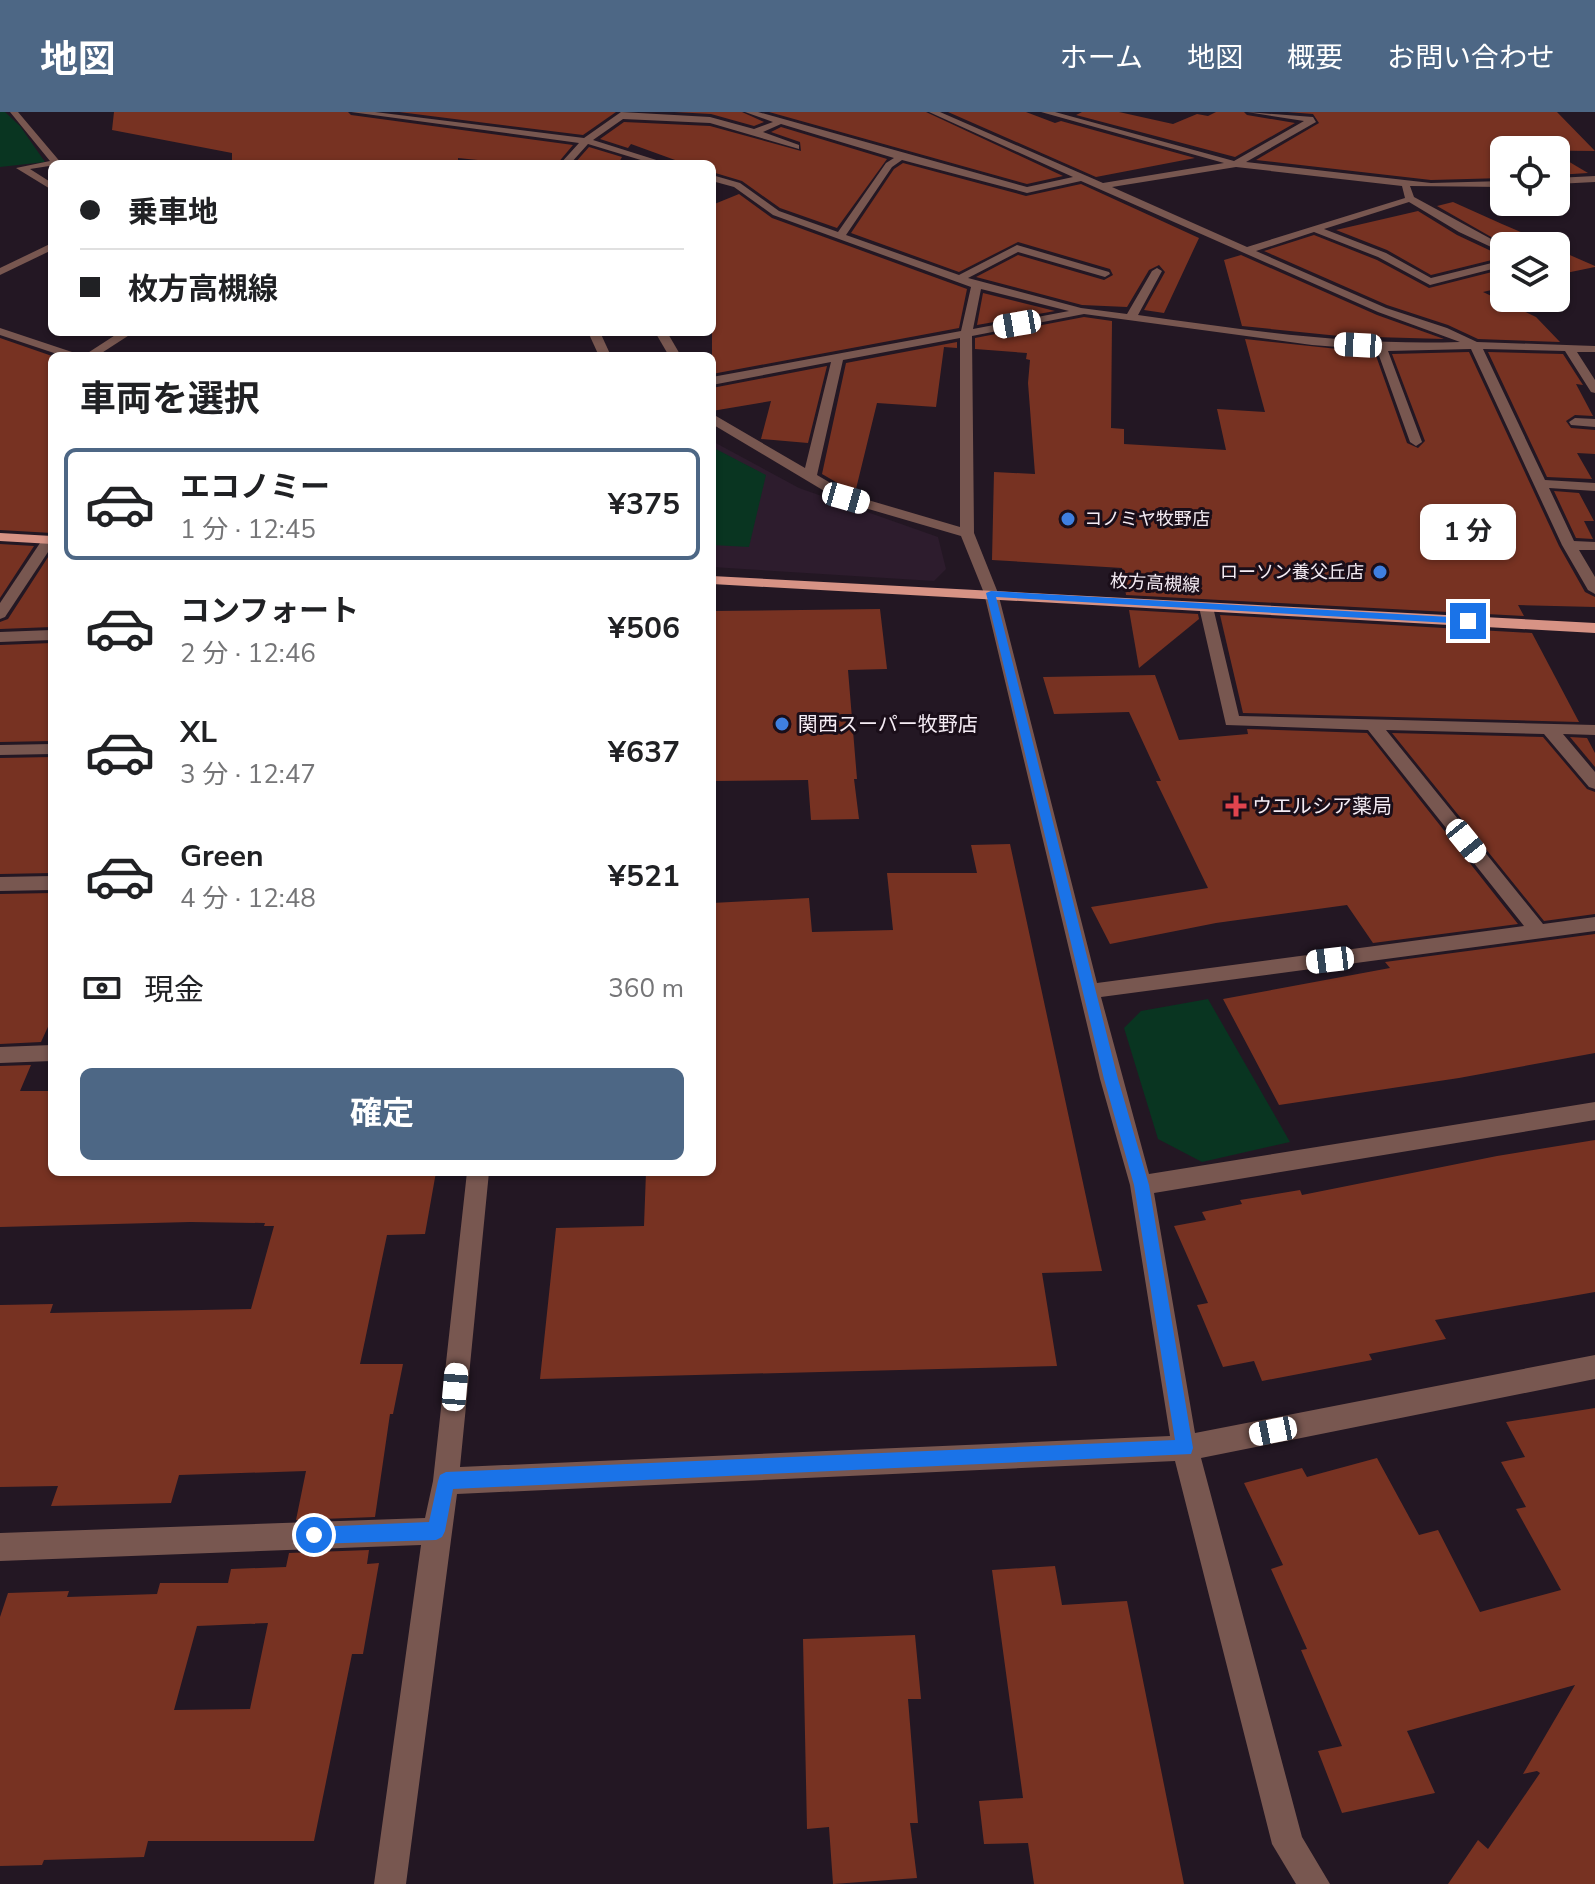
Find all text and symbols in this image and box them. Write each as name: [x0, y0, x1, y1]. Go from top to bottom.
text: 地図: [40, 34, 116, 85]
text: ホーム: [1060, 39, 1143, 77]
text: 地図: [1187, 39, 1243, 77]
text: 概要: [1287, 39, 1343, 77]
text: お問い合わせ: [1387, 39, 1555, 77]
map controls: [1490, 136, 1570, 312]
button: locate: [1490, 136, 1570, 216]
text: 乗車地: [128, 192, 218, 233]
button: layers: [1490, 232, 1570, 312]
text: 枚方高槻線: [128, 269, 278, 310]
car: [991, 308, 1043, 340]
car: [1333, 332, 1383, 358]
text: 車両を選択: [80, 375, 260, 424]
text: エコノミー: [180, 467, 330, 508]
icon: car: [84, 468, 156, 540]
car: [820, 480, 872, 516]
text: ¥375: [608, 484, 680, 525]
callout: 1 分: [1420, 505, 1516, 561]
place label: コノミヤ牧野店: [1084, 507, 1210, 531]
marker: コノミヤ牧野店: [1059, 510, 1077, 528]
text: 1 分 · 12:45: [180, 512, 316, 547]
text: 1 分: [1444, 514, 1492, 549]
place label: ローソン養父丘店: [1220, 560, 1364, 584]
marker: ローソン養父丘店: [1371, 563, 1389, 581]
street label: 枚方高槻線: [1109, 569, 1201, 597]
text: コンフォート: [180, 591, 359, 632]
icon: car: [84, 592, 156, 664]
route end: [1450, 603, 1486, 639]
text: ¥506: [608, 608, 680, 649]
text: 2 分 · 12:46: [180, 636, 316, 671]
place label: 関西スーパー牧野店: [798, 711, 978, 738]
text: XL: [180, 712, 217, 753]
marker: 関西スーパー牧野店: [773, 715, 791, 733]
icon: car: [84, 716, 156, 788]
text: ¥637: [608, 732, 680, 773]
text: 3 分 · 12:47: [180, 757, 316, 792]
place label: ウエルシア薬局: [1252, 793, 1392, 820]
marker: ウエルシア薬局: [1227, 797, 1245, 815]
car: [1442, 815, 1490, 867]
text: Green: [180, 836, 264, 877]
icon: car: [84, 840, 156, 912]
text: ¥521: [608, 856, 680, 897]
text: 4 分 · 12:48: [180, 881, 316, 916]
car: [1305, 945, 1355, 975]
icon: cash: [80, 966, 124, 1010]
text: 現金: [144, 970, 204, 1011]
text: 360 m: [608, 971, 684, 1006]
button: 確定: [80, 1068, 684, 1160]
car: [441, 1362, 469, 1412]
car: [1247, 1415, 1299, 1447]
route start: [296, 1517, 332, 1553]

